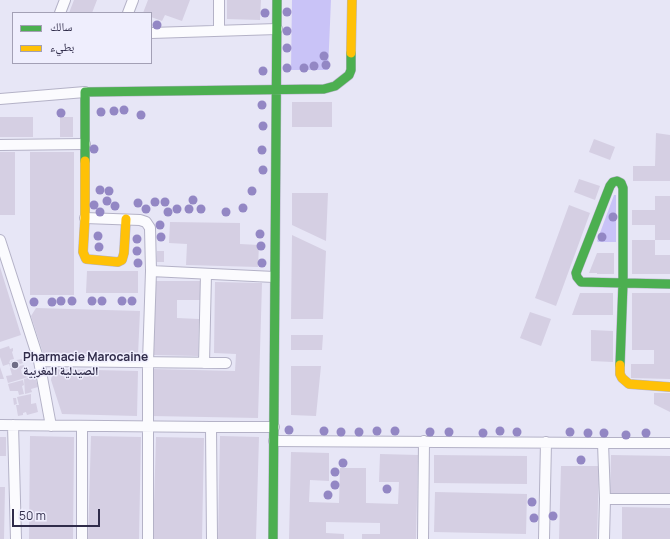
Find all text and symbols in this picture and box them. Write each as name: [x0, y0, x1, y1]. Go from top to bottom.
legend: [12, 12, 152, 64]
text: سالك: [50, 18, 72, 35]
text: بطيء: [50, 38, 74, 55]
place label: Pharmacie Marocaine الصيدلية المغربية: [23, 351, 148, 379]
marker: Pharmacie Marocaine الصيدلية المغربية: [10, 360, 20, 370]
scale bar: [14, 501, 102, 527]
text: 50 m: [19, 507, 46, 524]

